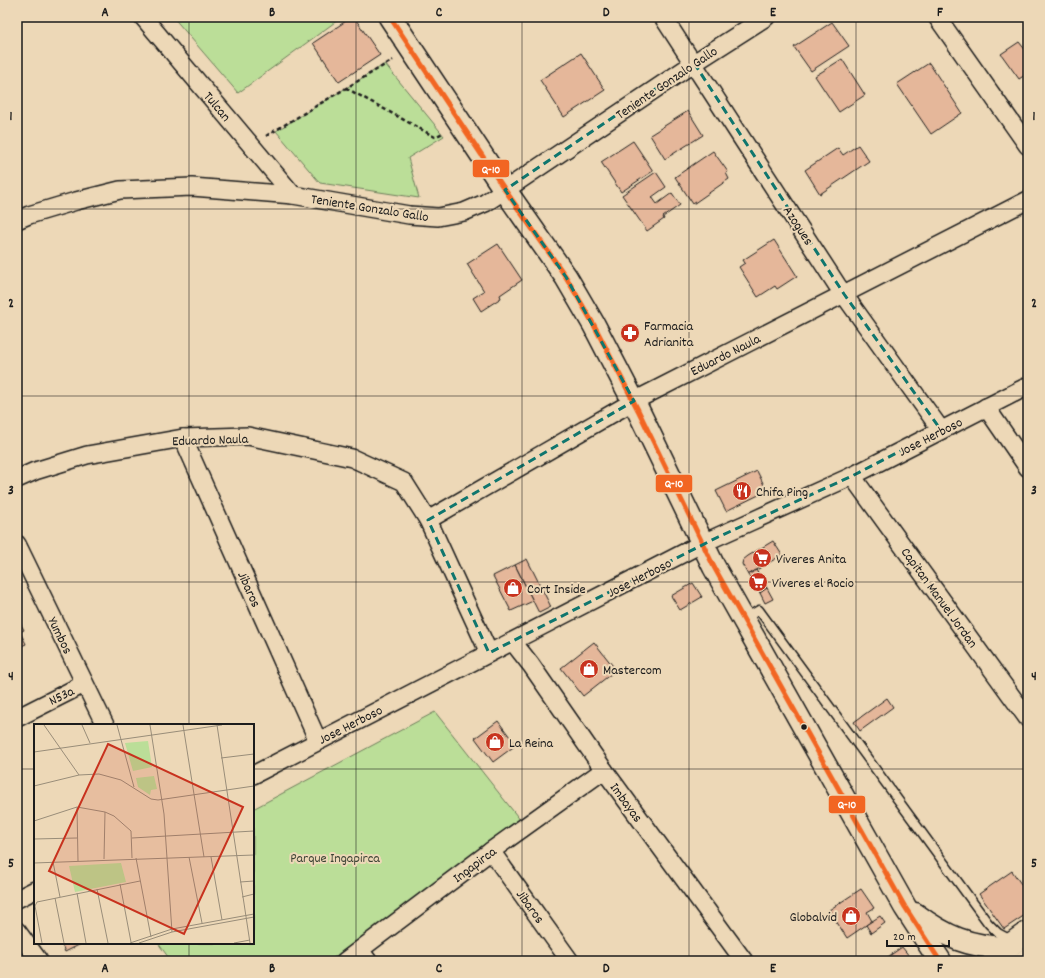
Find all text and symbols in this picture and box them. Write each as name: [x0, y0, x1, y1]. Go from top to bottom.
text: A: [101, 4, 109, 23]
text: B: [269, 4, 275, 23]
text: C: [436, 4, 443, 23]
text: D: [603, 4, 610, 23]
text: E: [770, 4, 777, 23]
text: F: [937, 4, 943, 23]
street label: Teniente Gonzalo Gallo: [612, 42, 722, 125]
street label: Tulcan: [198, 88, 235, 127]
text: 1: [10, 108, 13, 127]
text: 1: [1033, 108, 1036, 127]
line badge: Q-10: [472, 159, 510, 178]
text: Q-10: [482, 163, 500, 179]
street label: Teniente Gonzalo Gallo: [309, 190, 430, 228]
street label: Azogues: [777, 202, 818, 250]
text: 2: [8, 295, 14, 314]
text: 2: [1031, 295, 1037, 314]
place label: Farmacia Adrianita: [644, 317, 694, 353]
pharmacy icon: Farmacia Adrianita: [619, 322, 641, 344]
street label: Eduardo Naula: [687, 329, 765, 382]
street label: Jose Herboso: [895, 413, 966, 462]
street label: Eduardo Naula: [172, 430, 249, 452]
line badge: Q-10: [655, 474, 693, 493]
text: Q-10: [665, 477, 683, 493]
restaurant icon: Chifa Ping: [731, 480, 753, 502]
text: 3: [8, 482, 14, 501]
text: 3: [1031, 482, 1037, 501]
place label: Chifa Ping: [756, 483, 808, 503]
street label: Capitan Manuel Jordan: [895, 544, 982, 653]
supermarket icon: Viveres Anita: [751, 547, 773, 569]
place label: Viveres Anita: [776, 550, 847, 570]
street label: Jose Herboso: [604, 554, 675, 603]
street label: Jibaros: [231, 569, 265, 611]
supermarket icon: Viveres el Rocio: [747, 571, 769, 593]
place label: Viveres el Rocio: [772, 574, 854, 594]
shop icon: Cort Inside: [502, 577, 524, 599]
place label: Cort Inside: [527, 580, 586, 600]
street label: Yumbos: [42, 614, 77, 658]
shop icon: Mastercom: [578, 658, 600, 680]
place label: Mastercom: [603, 661, 662, 681]
text: 4: [8, 668, 14, 687]
text: 4: [1031, 668, 1037, 687]
street label: N53a: [46, 682, 78, 712]
street label: Jose Herboso: [315, 701, 386, 750]
unlabelled marker: [799, 722, 809, 732]
inset map: [34, 724, 254, 944]
shop icon: La Reina: [484, 731, 506, 753]
place label: La Reina: [509, 734, 554, 754]
street label: Imbayas: [604, 779, 647, 827]
line badge: Q-10: [828, 795, 866, 814]
text: Q-10: [838, 798, 856, 814]
street label: Ingapirca: [449, 842, 501, 889]
park label: Parque Ingapirca: [290, 849, 380, 869]
text: 5: [8, 855, 14, 874]
text: 5: [1031, 855, 1037, 874]
street label: Jibaros: [510, 886, 549, 928]
shop icon: Globalvid: [840, 905, 862, 927]
place label: Globalvid: [789, 908, 837, 928]
scale bar: [887, 922, 949, 948]
text: 20 m: [893, 929, 916, 946]
text: A: [101, 960, 109, 978]
text: B: [269, 960, 275, 978]
text: C: [436, 960, 443, 978]
text: D: [603, 960, 610, 978]
text: E: [770, 960, 777, 978]
text: F: [937, 960, 943, 978]

